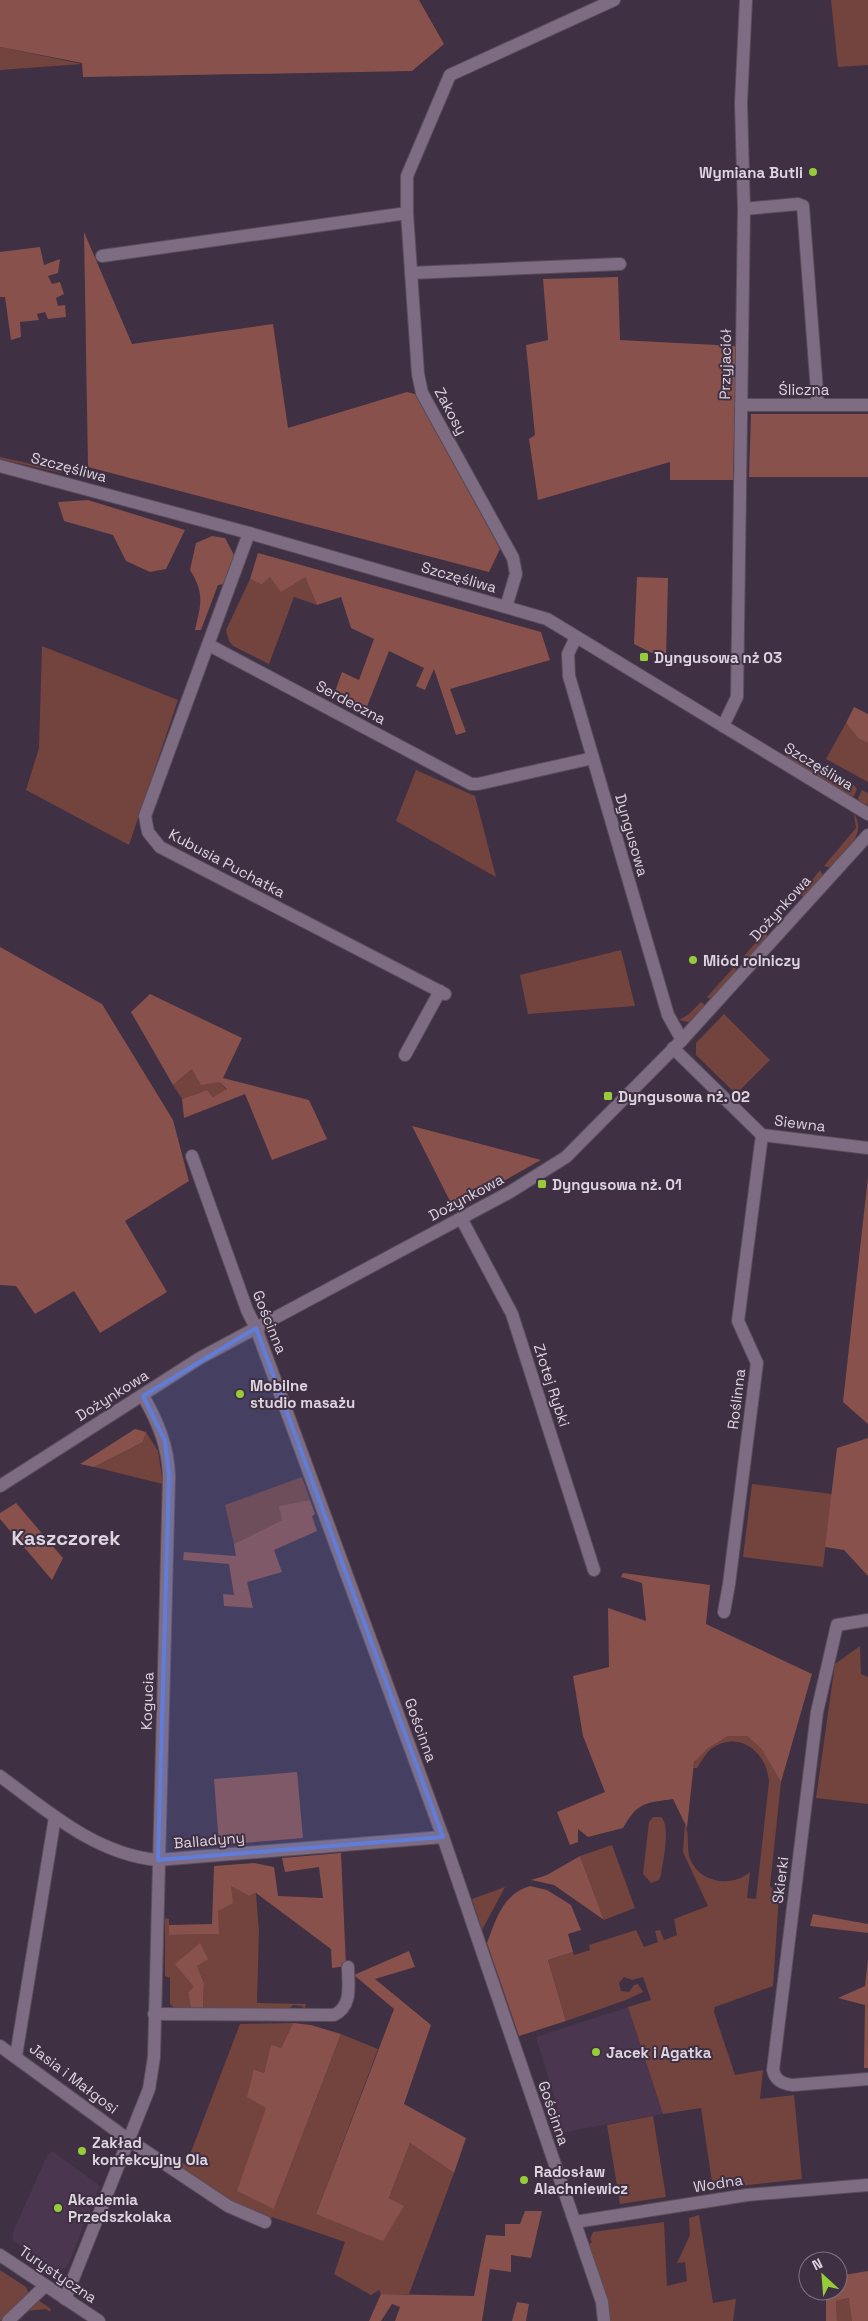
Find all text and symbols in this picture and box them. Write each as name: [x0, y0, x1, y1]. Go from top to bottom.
place label: Wymiana Butli: [699, 163, 803, 182]
marker: Wymiana Butli: [807, 166, 819, 178]
street label: Przyjaciół: [715, 328, 735, 400]
street label: Śliczna: [779, 380, 830, 399]
street label: Zakosy: [431, 384, 471, 438]
street label: Szczęśliwa: [29, 448, 109, 486]
street label: Szczęśliwa: [419, 557, 499, 597]
place label: Dyngusowa nż 03: [654, 648, 782, 667]
marker: Dyngusowa nż 03: [638, 651, 650, 663]
street label: Serdeczna: [313, 676, 389, 728]
street label: Szczęśliwa: [781, 738, 857, 794]
street label: Dyngusowa: [611, 792, 653, 879]
street label: Kubusia Puchatka: [166, 824, 289, 902]
street label: Dożynkowa: [745, 871, 815, 945]
place label: Miód rolniczy: [703, 951, 801, 970]
marker: Miód rolniczy: [687, 954, 699, 966]
place label: Dyngusowa nż. 02: [618, 1087, 750, 1106]
marker: Dyngusowa nż. 02: [602, 1090, 614, 1102]
street label: Siewna: [773, 1110, 827, 1136]
street label: Dożynkowa: [425, 1169, 507, 1225]
place label: Dyngusowa nż. 01: [552, 1175, 682, 1194]
marker: Dyngusowa nż. 01: [536, 1178, 548, 1190]
street label: Gościnna: [249, 1287, 291, 1357]
street label: Złotej Rybki: [530, 1341, 574, 1429]
street label: Dożynkowa: [72, 1365, 152, 1425]
street label: Roślinna: [723, 1367, 749, 1430]
place label: Mobilne studio masażu: [250, 1376, 355, 1412]
marker: Mobilne studio masażu: [234, 1388, 246, 1400]
district label: Kaszczorek: [11, 1525, 121, 1551]
street label: Kogucia: [136, 1671, 158, 1730]
street label: Gościnna: [401, 1695, 441, 1765]
street label: Balladyny: [173, 1827, 245, 1853]
street label: Skierki: [768, 1855, 792, 1905]
street label: Jasia i Małgosi: [26, 2038, 122, 2118]
place label: Jacek i Agatka: [606, 2043, 712, 2062]
marker: Jacek i Agatka: [590, 2046, 602, 2058]
street label: Gościnna: [534, 2078, 574, 2148]
place label: Zakład konfekcyjny Ola: [92, 2133, 209, 2169]
marker: Zakład konfekcyjny Ola: [76, 2145, 88, 2157]
place label: Radosław Alachniewicz: [534, 2162, 628, 2198]
street label: Wodna: [692, 2170, 744, 2196]
marker: Radosław Alachniewicz: [518, 2174, 530, 2186]
place label: Akademia Przedszkolaka: [68, 2190, 172, 2226]
marker: Akademia Przedszkolaka: [52, 2202, 64, 2214]
street label: Turystyczna: [15, 2241, 101, 2307]
north arrow: [798, 2251, 848, 2301]
text: N: [809, 2254, 825, 2274]

